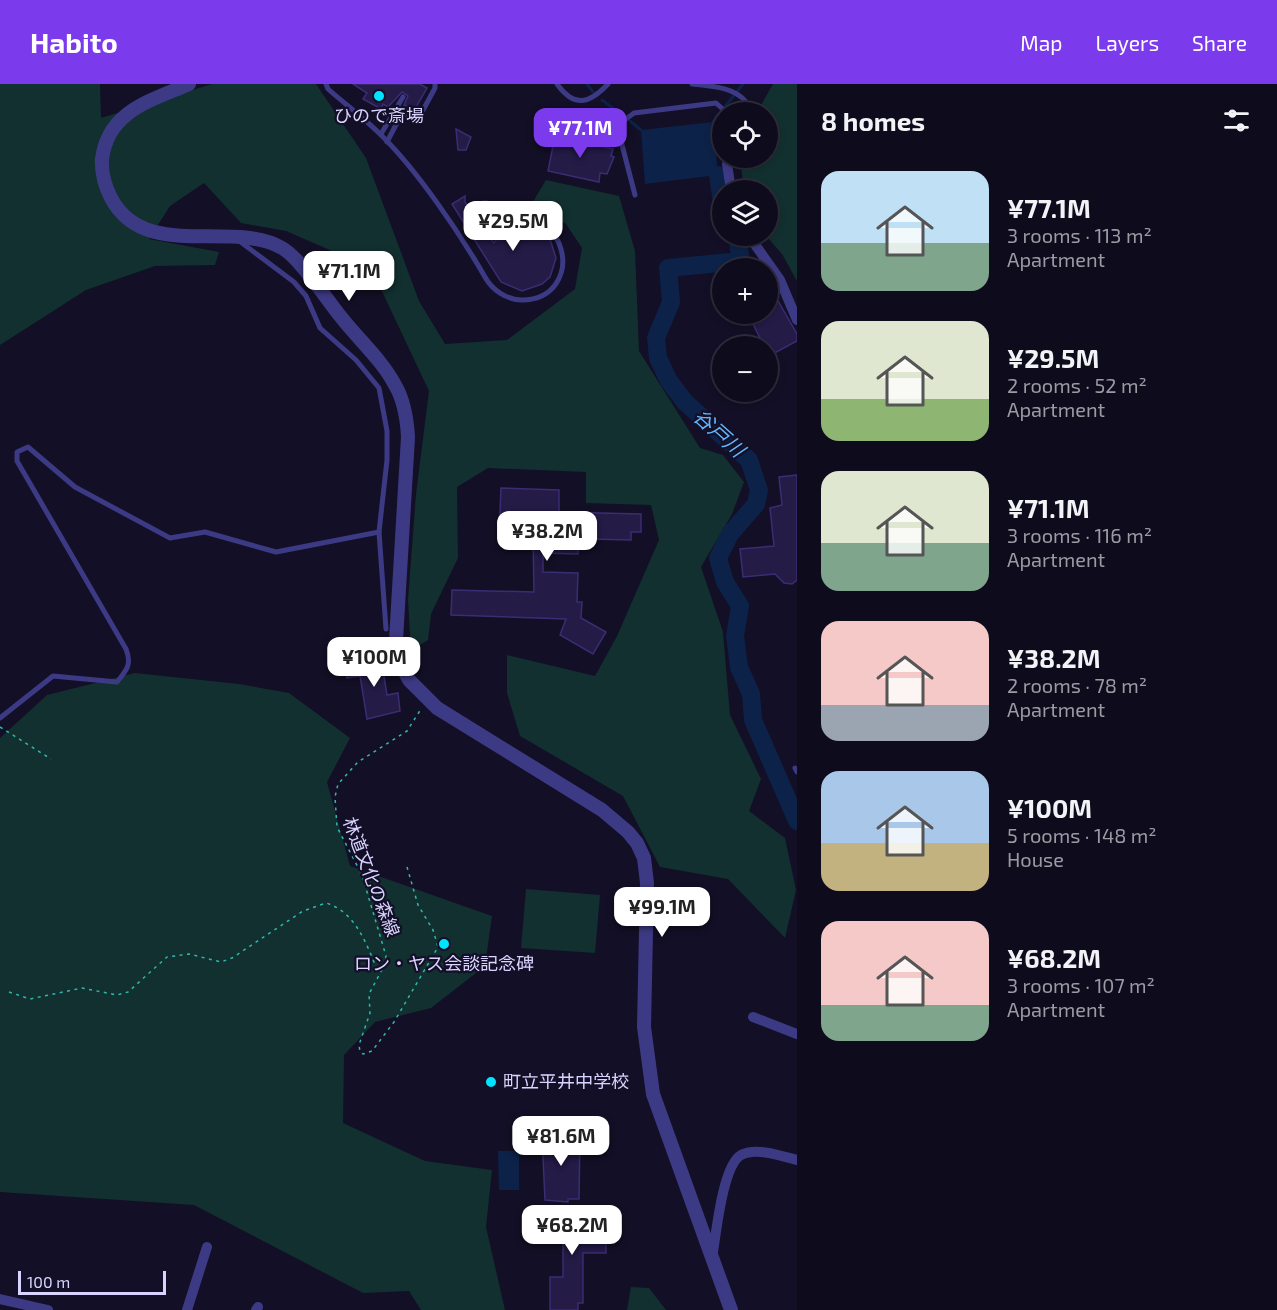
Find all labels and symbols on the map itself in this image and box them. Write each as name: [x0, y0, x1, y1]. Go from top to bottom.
marker: ひので斎場: [372, 89, 386, 103]
place label: ひので斎場: [334, 104, 424, 126]
pin: ¥77.1M: [531, 108, 629, 159]
pin: ¥29.5M: [464, 201, 562, 252]
pin: ¥71.1M: [300, 251, 398, 302]
water label: 谷戸川: [689, 403, 751, 463]
pin: ¥38.2M: [498, 511, 596, 562]
pin: ¥100M: [332, 637, 416, 688]
street label: 林道文化の森線: [339, 814, 405, 939]
pin: ¥99.1M: [613, 887, 711, 938]
marker: ロン・ヤス会談記念碑: [437, 937, 451, 951]
place label: ロン・ヤス会談記念碑: [354, 952, 534, 974]
place label: 町立平井中学校: [503, 1070, 629, 1092]
marker: 町立平井中学校: [484, 1075, 498, 1089]
pin: ¥81.6M: [512, 1116, 610, 1167]
pin: ¥68.2M: [523, 1205, 621, 1256]
scale bar: [18, 1268, 166, 1296]

